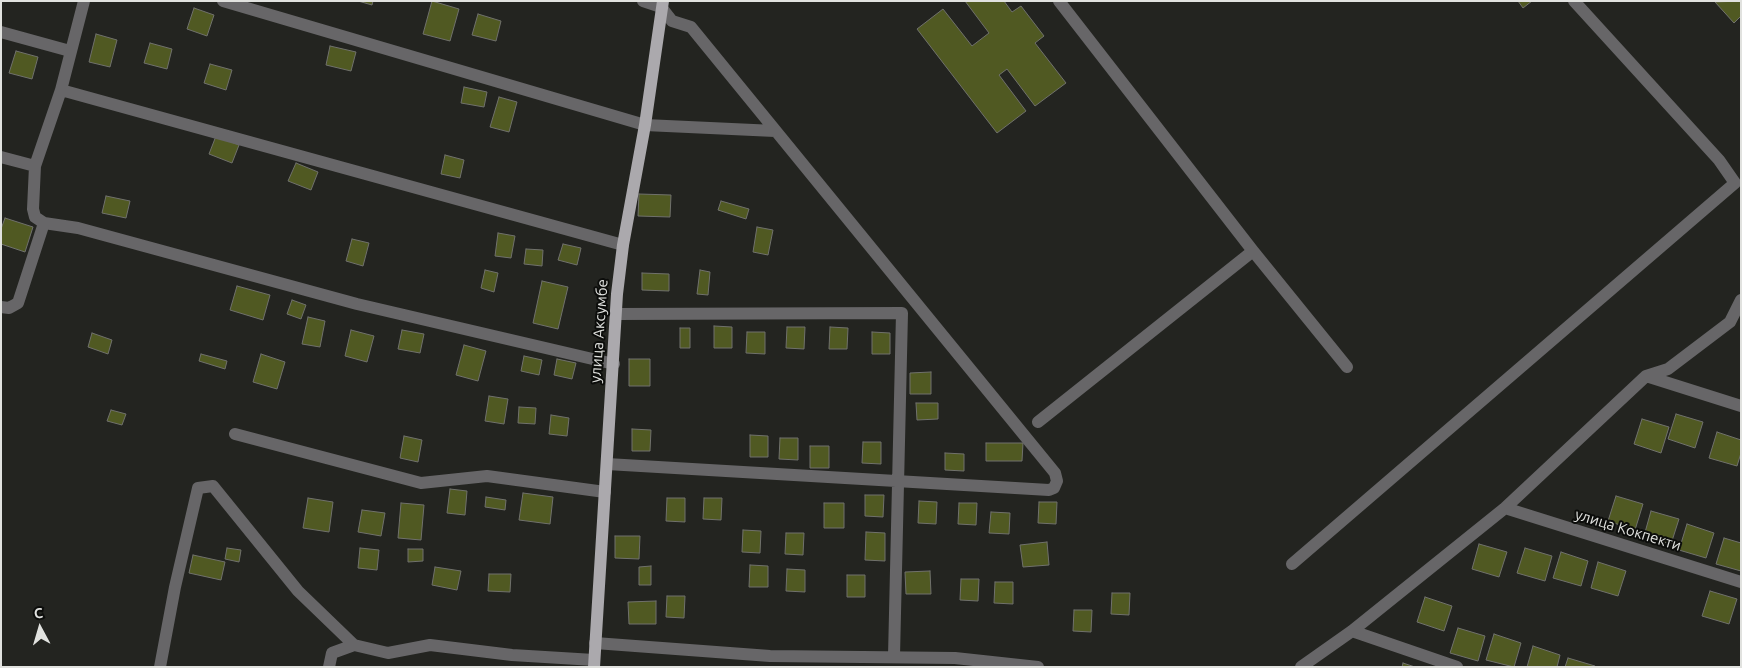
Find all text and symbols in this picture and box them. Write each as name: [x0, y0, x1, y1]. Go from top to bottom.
street label: улица Аксумбе: [586, 278, 612, 384]
street label: улица Кокпекти: [1573, 505, 1683, 555]
north arrow: [15, 603, 65, 653]
text: С: [33, 605, 44, 622]

